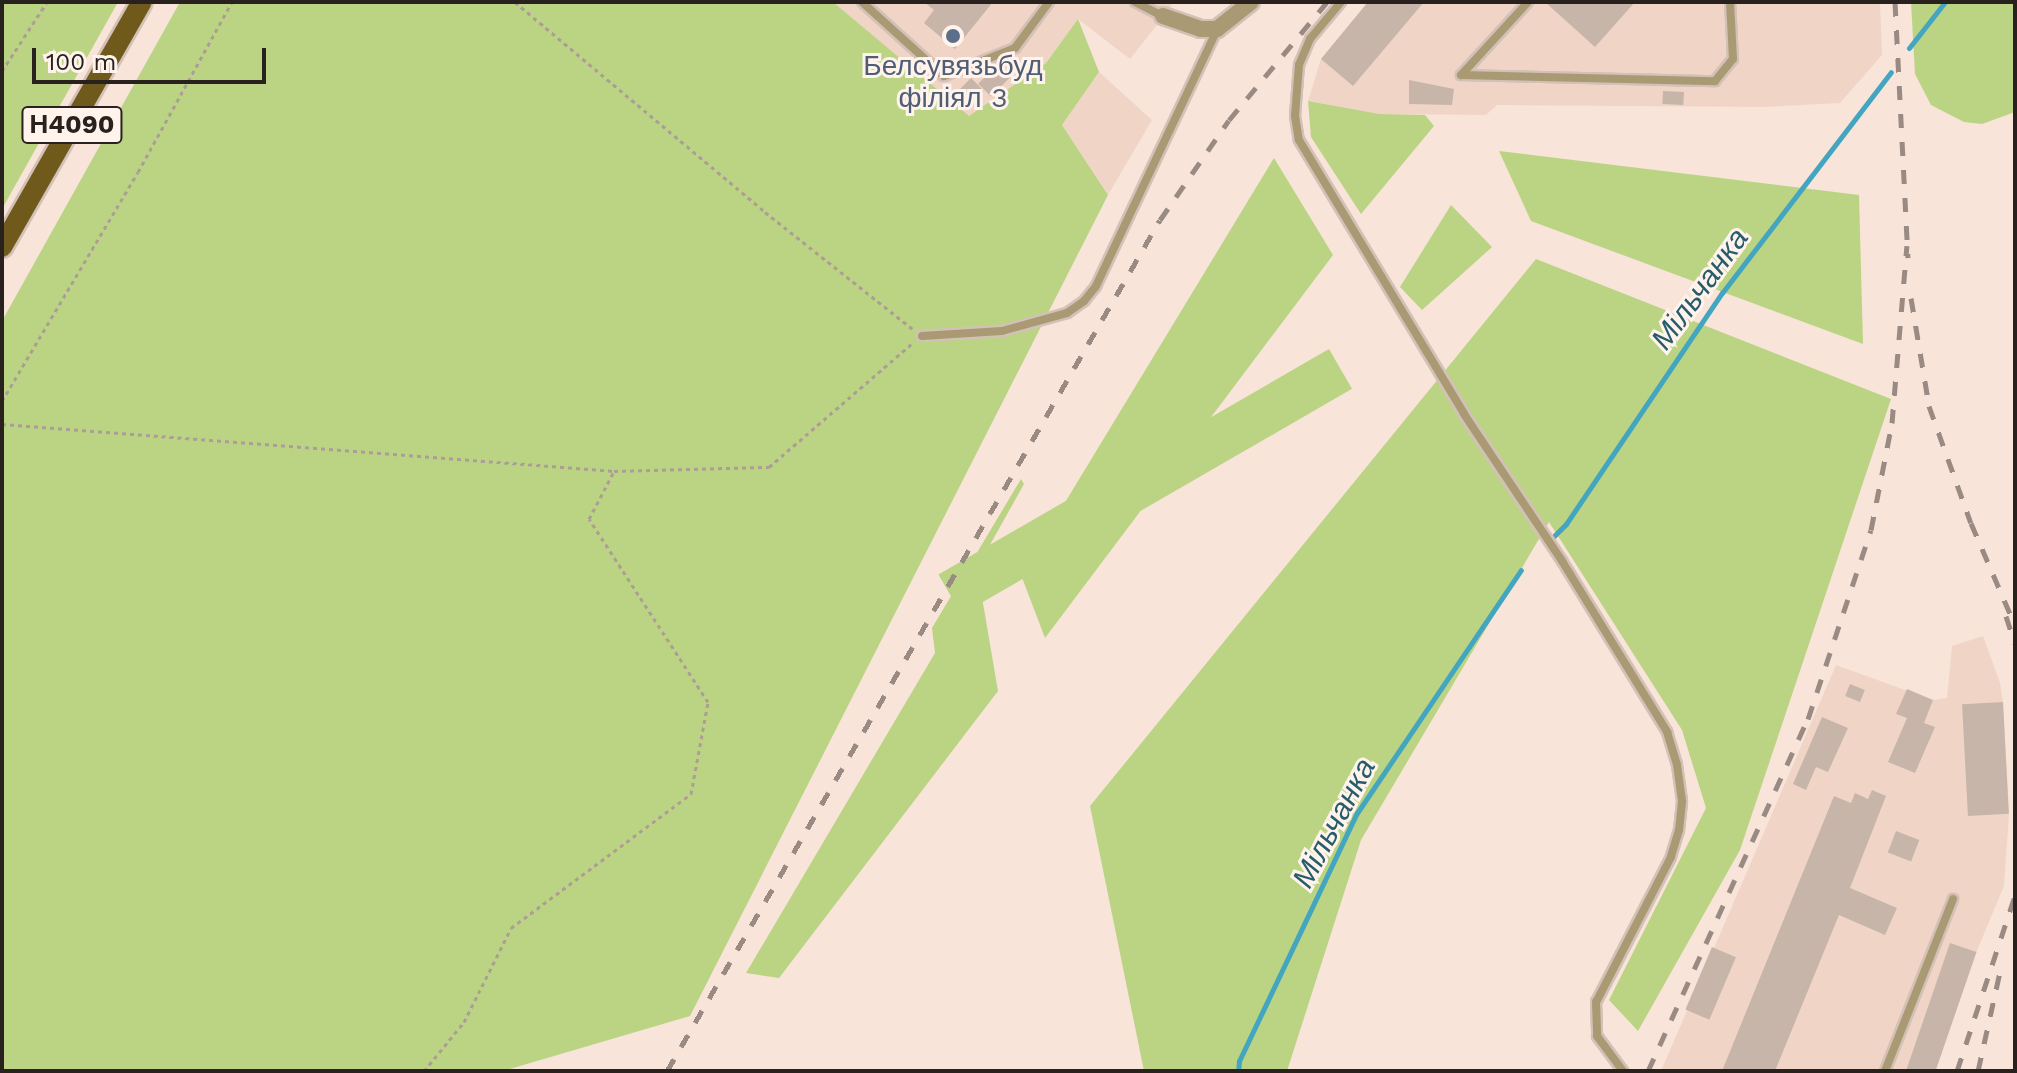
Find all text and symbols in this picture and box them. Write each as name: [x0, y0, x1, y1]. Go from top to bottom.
marker: Белсувязьбуд філіял 3: [944, 27, 962, 45]
scale bar: [36, 32, 270, 82]
text: 100 m: [46, 48, 116, 76]
place label: Белсувязьбуд філіял 3: [863, 49, 1043, 115]
road number: Н4090: [20, 103, 124, 147]
water label: Мільчанка: [1644, 221, 1756, 357]
water label: Мільчанка: [1285, 752, 1383, 894]

